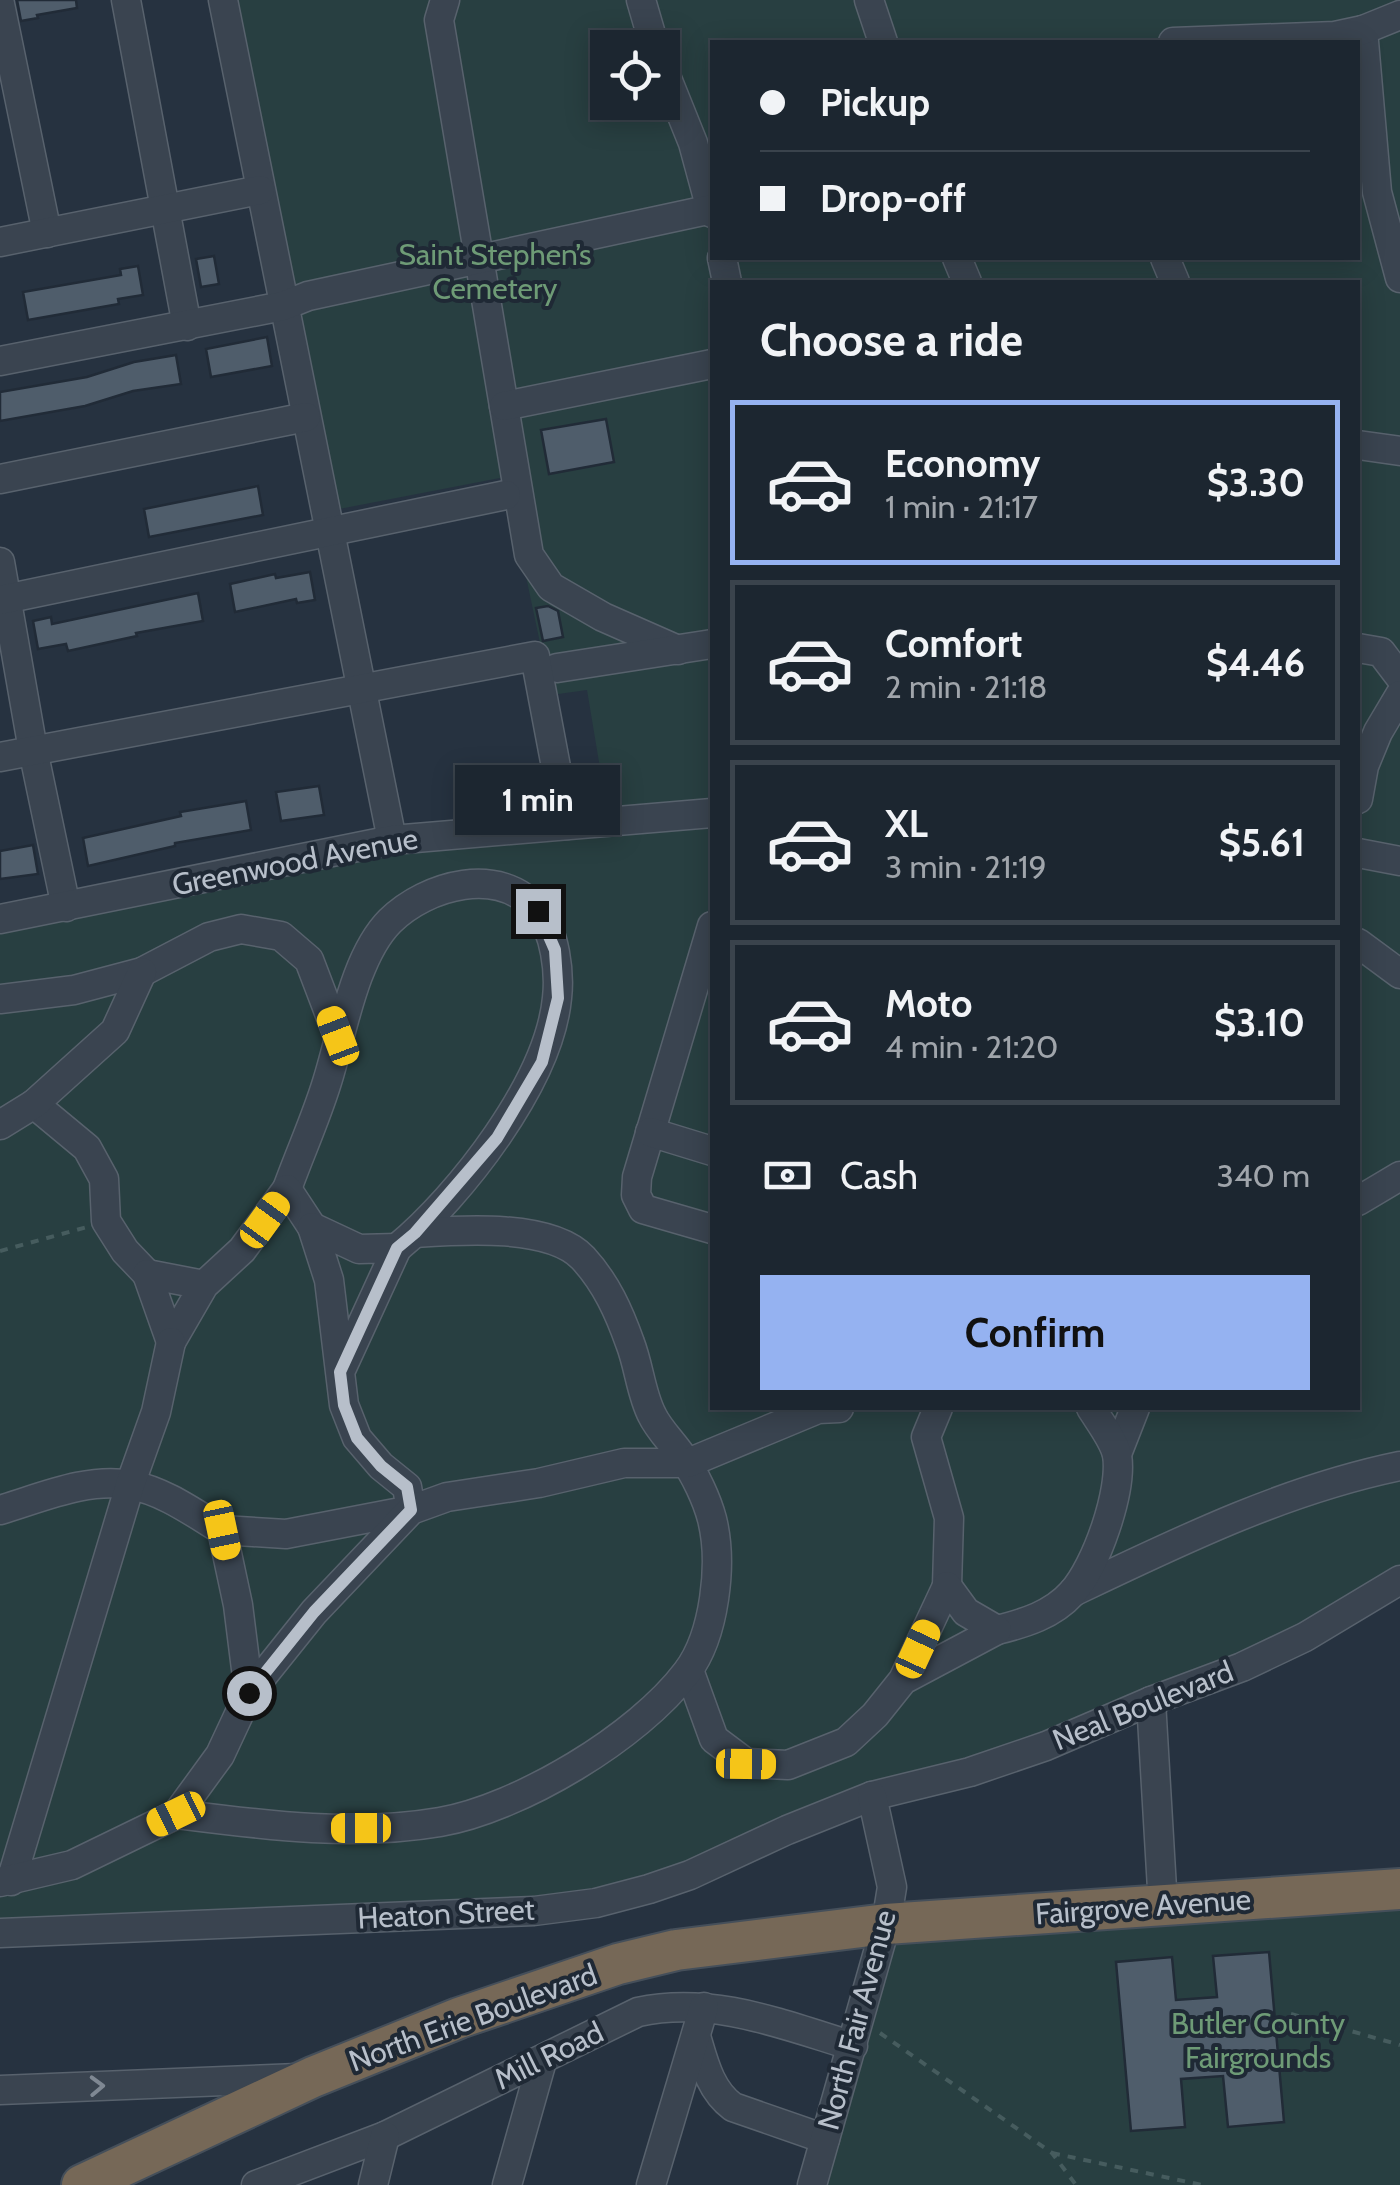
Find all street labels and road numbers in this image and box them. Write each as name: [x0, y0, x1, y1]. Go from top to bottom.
street label: Greenwood Avenue: [169, 820, 421, 903]
street label: Neal Boulevard: [1047, 1653, 1238, 1759]
street label: Fairgrove Avenue: [1034, 1881, 1252, 1932]
street label: Heaton Street: [356, 1890, 535, 1937]
street label: North Fair Avenue: [809, 1906, 904, 2134]
street label: North Erie Boulevard: [344, 1955, 602, 2080]
street label: Mill Road: [488, 2013, 609, 2098]

